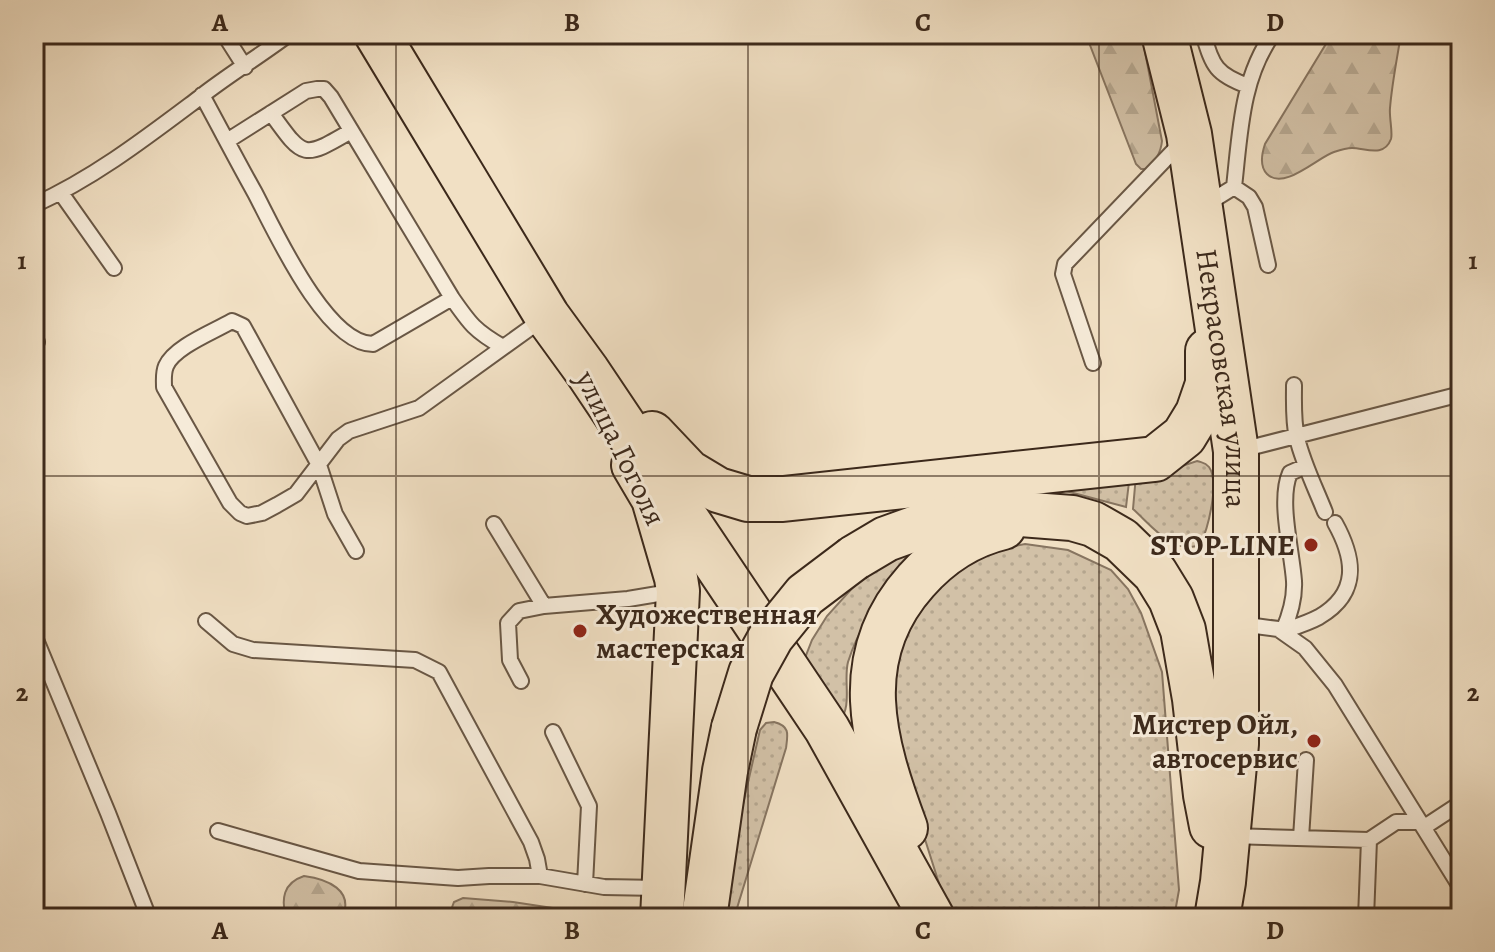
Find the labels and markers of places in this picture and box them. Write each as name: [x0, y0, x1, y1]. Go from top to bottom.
place label: STOP-LINE: [1150, 525, 1295, 565]
marker: STOP-LINE: [1302, 536, 1320, 554]
place label: Художественная мастерская: [596, 594, 817, 668]
marker: Художественная мастерская: [571, 622, 589, 640]
place label: Мистер Ойл, автосервис: [1132, 704, 1298, 778]
marker: Мистер Ойл, автосервис: [1305, 732, 1323, 750]

